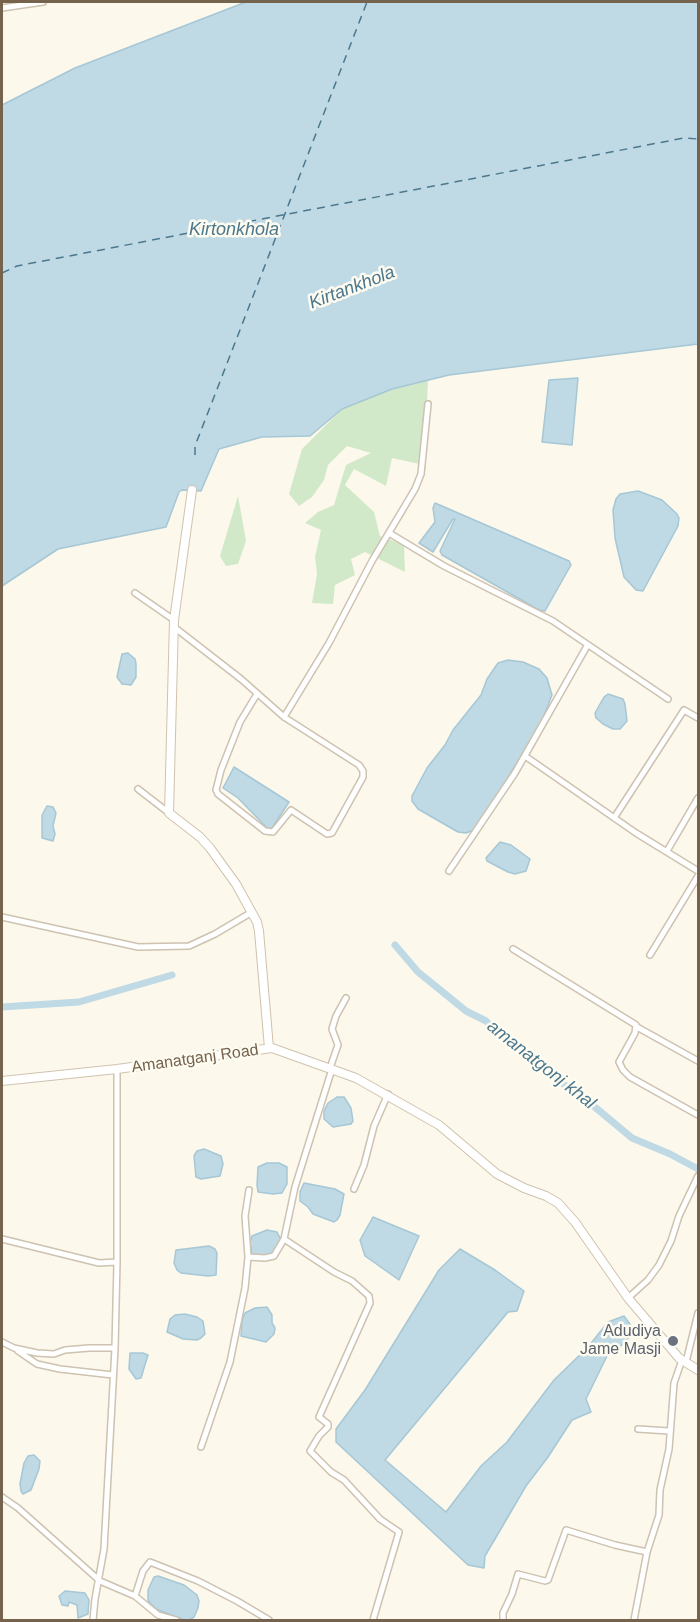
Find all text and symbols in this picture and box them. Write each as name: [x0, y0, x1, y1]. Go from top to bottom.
water label: Kirtonkhola: [189, 219, 279, 241]
water label: Kirtankhola: [306, 262, 398, 314]
water label: amanatgonj khal: [482, 1016, 600, 1114]
street label: Amanatganj Road: [130, 1041, 260, 1077]
place label: Adudiya Jame Masji: [580, 1322, 661, 1360]
marker: Adudiya Jame Masji: [666, 1334, 680, 1348]

